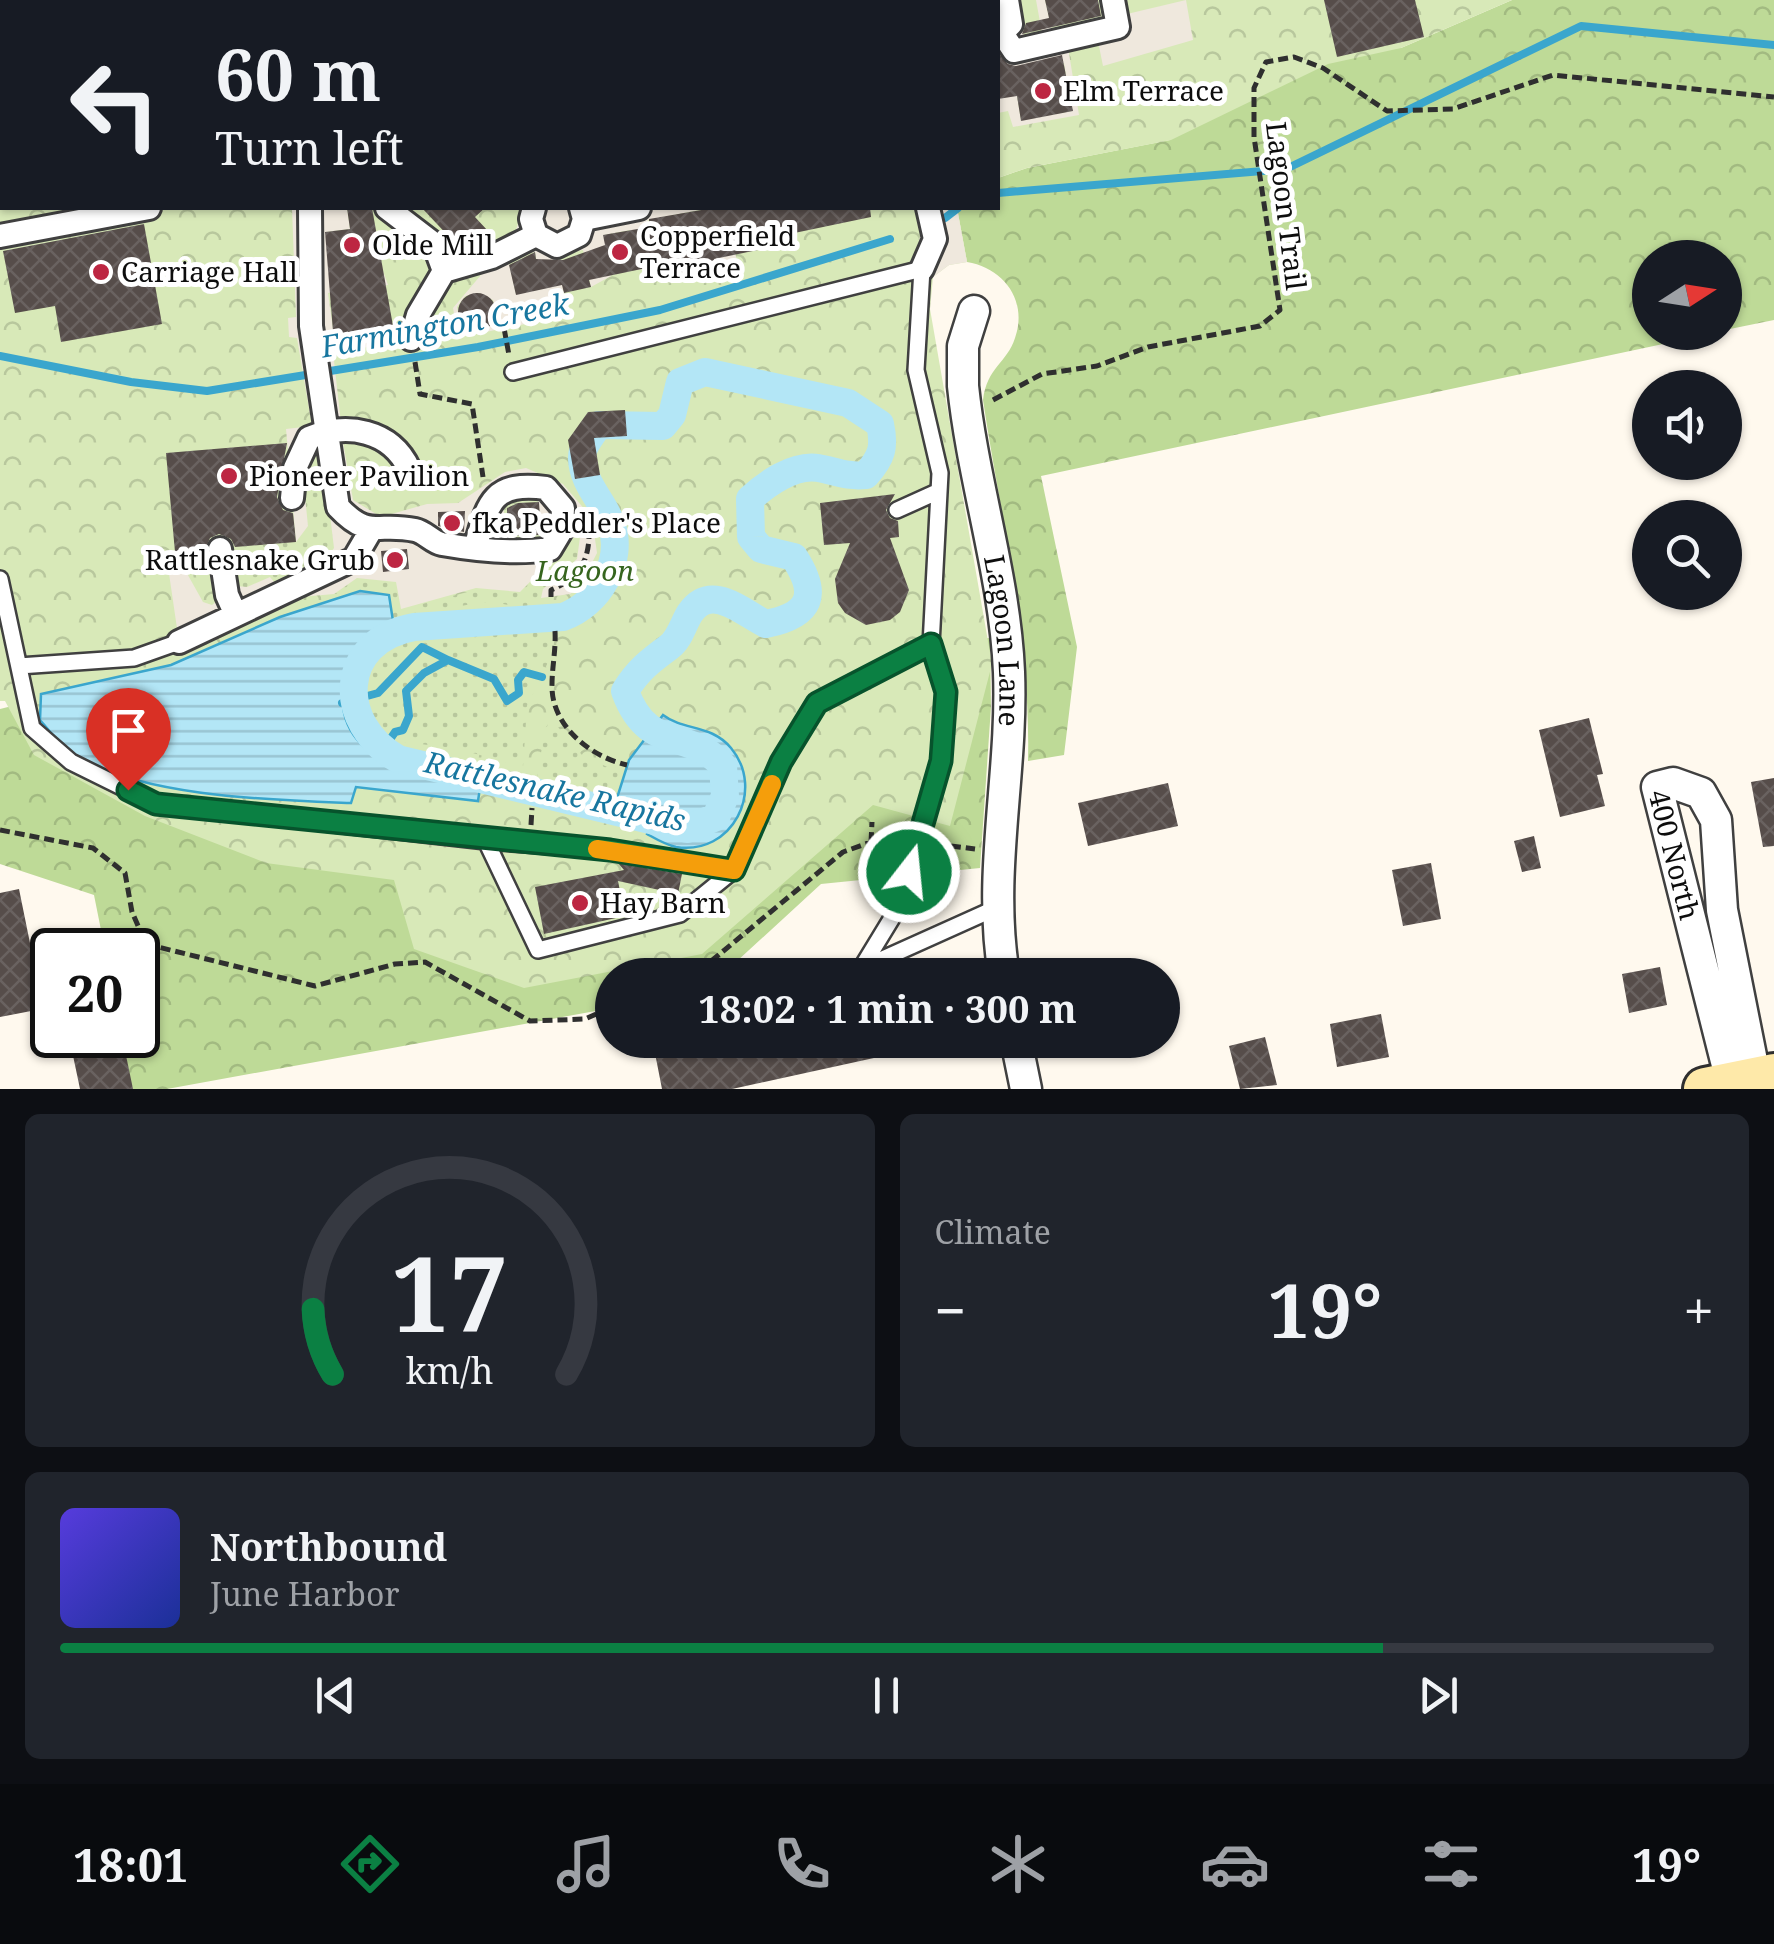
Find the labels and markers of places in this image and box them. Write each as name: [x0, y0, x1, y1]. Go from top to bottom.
place label: Elm Terrace: [1063, 71, 1224, 109]
marker: Elm Terrace: [1032, 80, 1054, 102]
place label: Copperfield Terrace: [640, 216, 795, 286]
place label: Olde Mill: [372, 225, 494, 263]
marker: Olde Mill: [341, 234, 363, 256]
marker: Copperfield Terrace: [609, 241, 631, 263]
place label: Carriage Hall: [121, 252, 298, 290]
marker: Carriage Hall: [90, 261, 112, 283]
place label: Pioneer Pavilion: [249, 456, 469, 494]
marker: Pioneer Pavilion: [218, 465, 240, 487]
place label: fka Peddler's Place: [472, 503, 721, 541]
marker: fka Peddler's Place: [441, 512, 463, 534]
place label: Rattlesnake Grub: [145, 540, 375, 578]
marker: Rattlesnake Grub: [384, 549, 406, 571]
pin: [86, 688, 171, 791]
place label: Hay Barn: [600, 883, 726, 921]
marker: Hay Barn: [569, 892, 591, 914]

